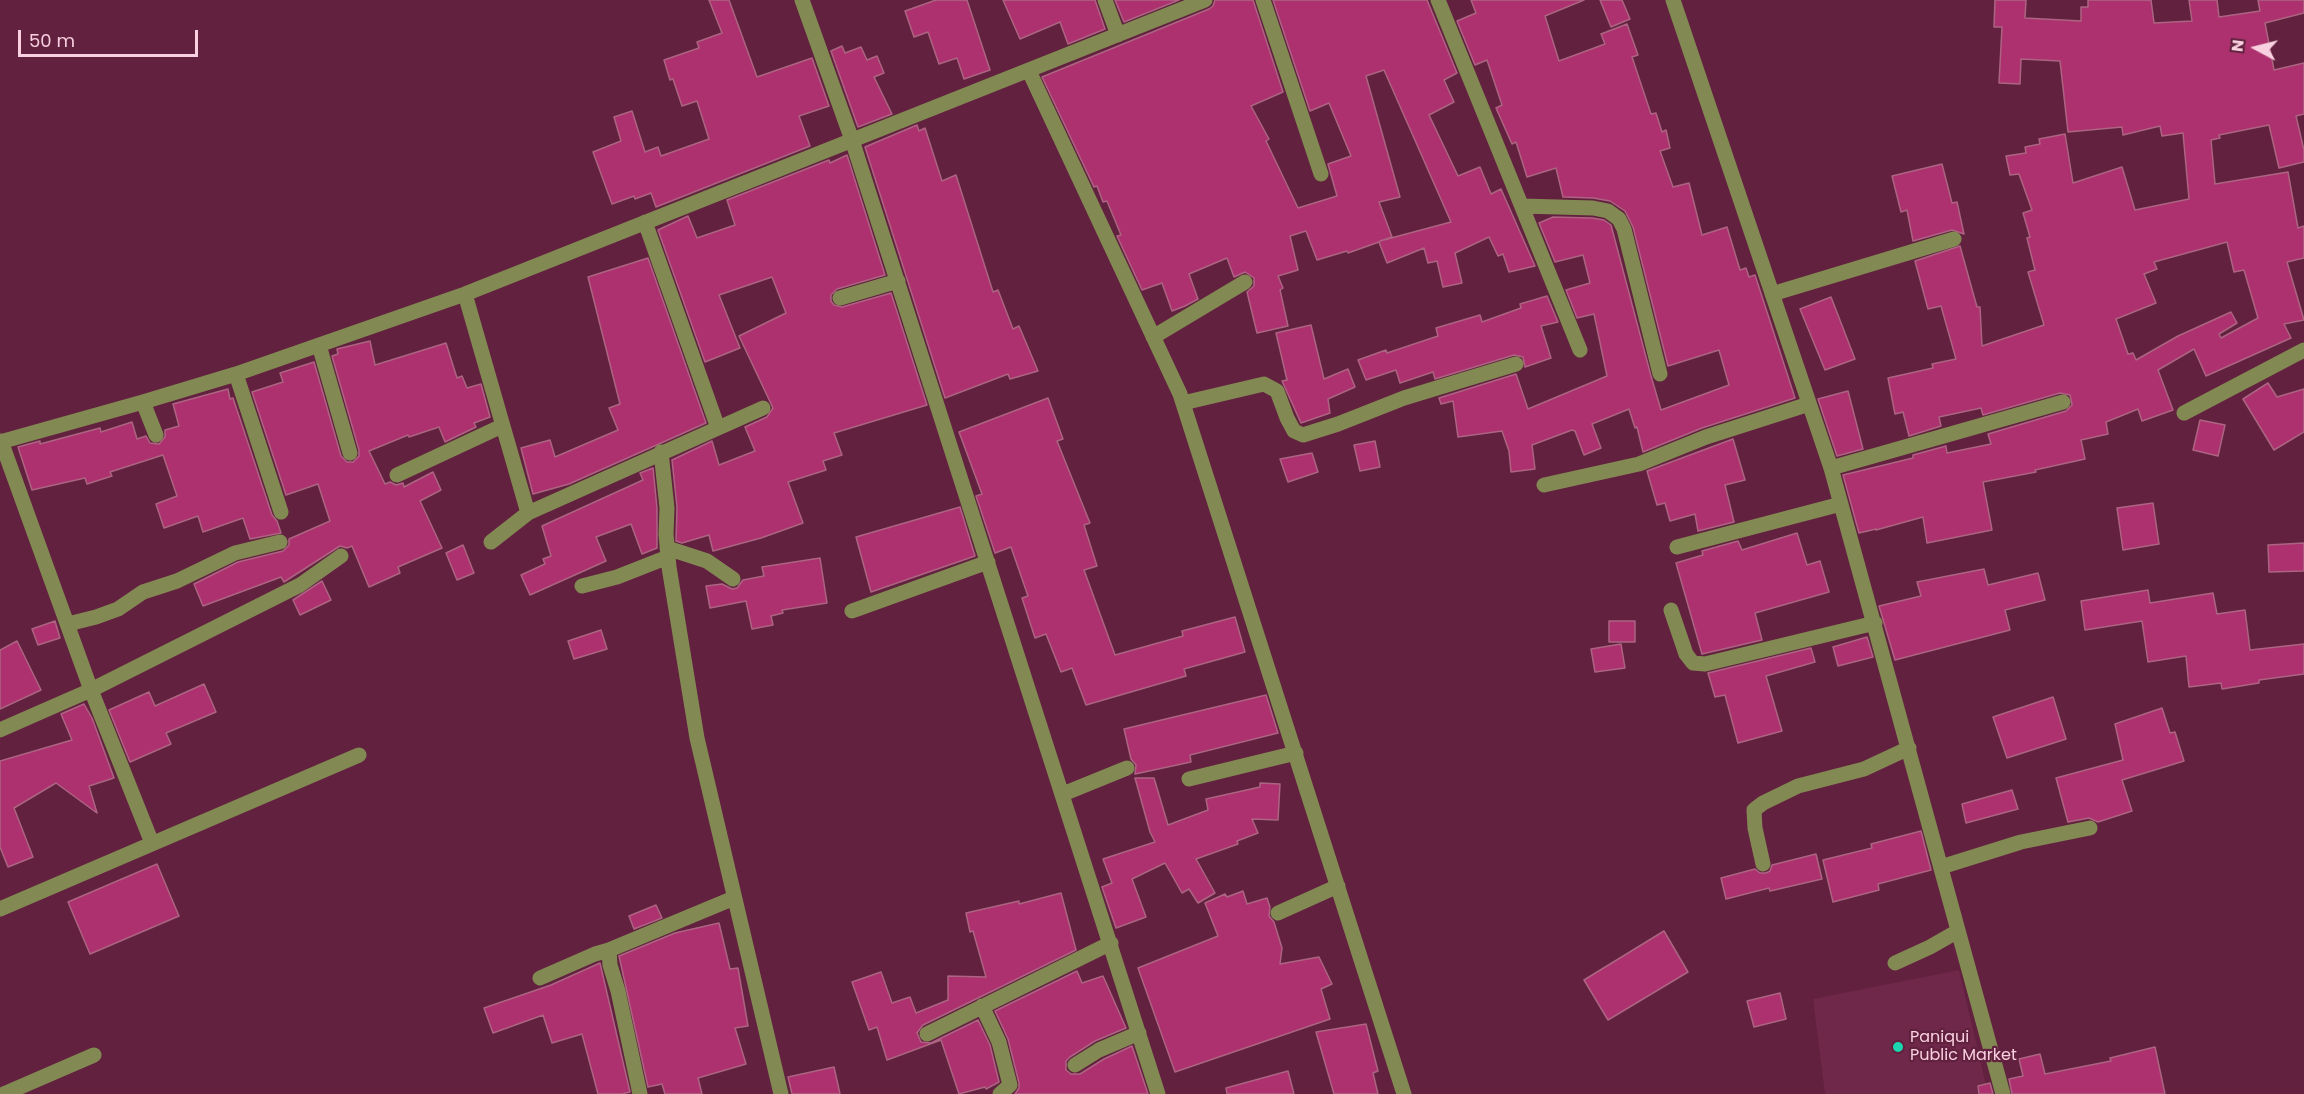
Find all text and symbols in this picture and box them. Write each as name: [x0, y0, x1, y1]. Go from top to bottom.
scale bar: [21, 18, 201, 56]
north arrow: [2226, 18, 2286, 78]
text: 50 m: [29, 28, 75, 53]
text: N: [2225, 38, 2250, 53]
place label: Paniqui Public Market: [1910, 1028, 2017, 1066]
marker: Paniqui Public Market: [1891, 1040, 1905, 1054]

